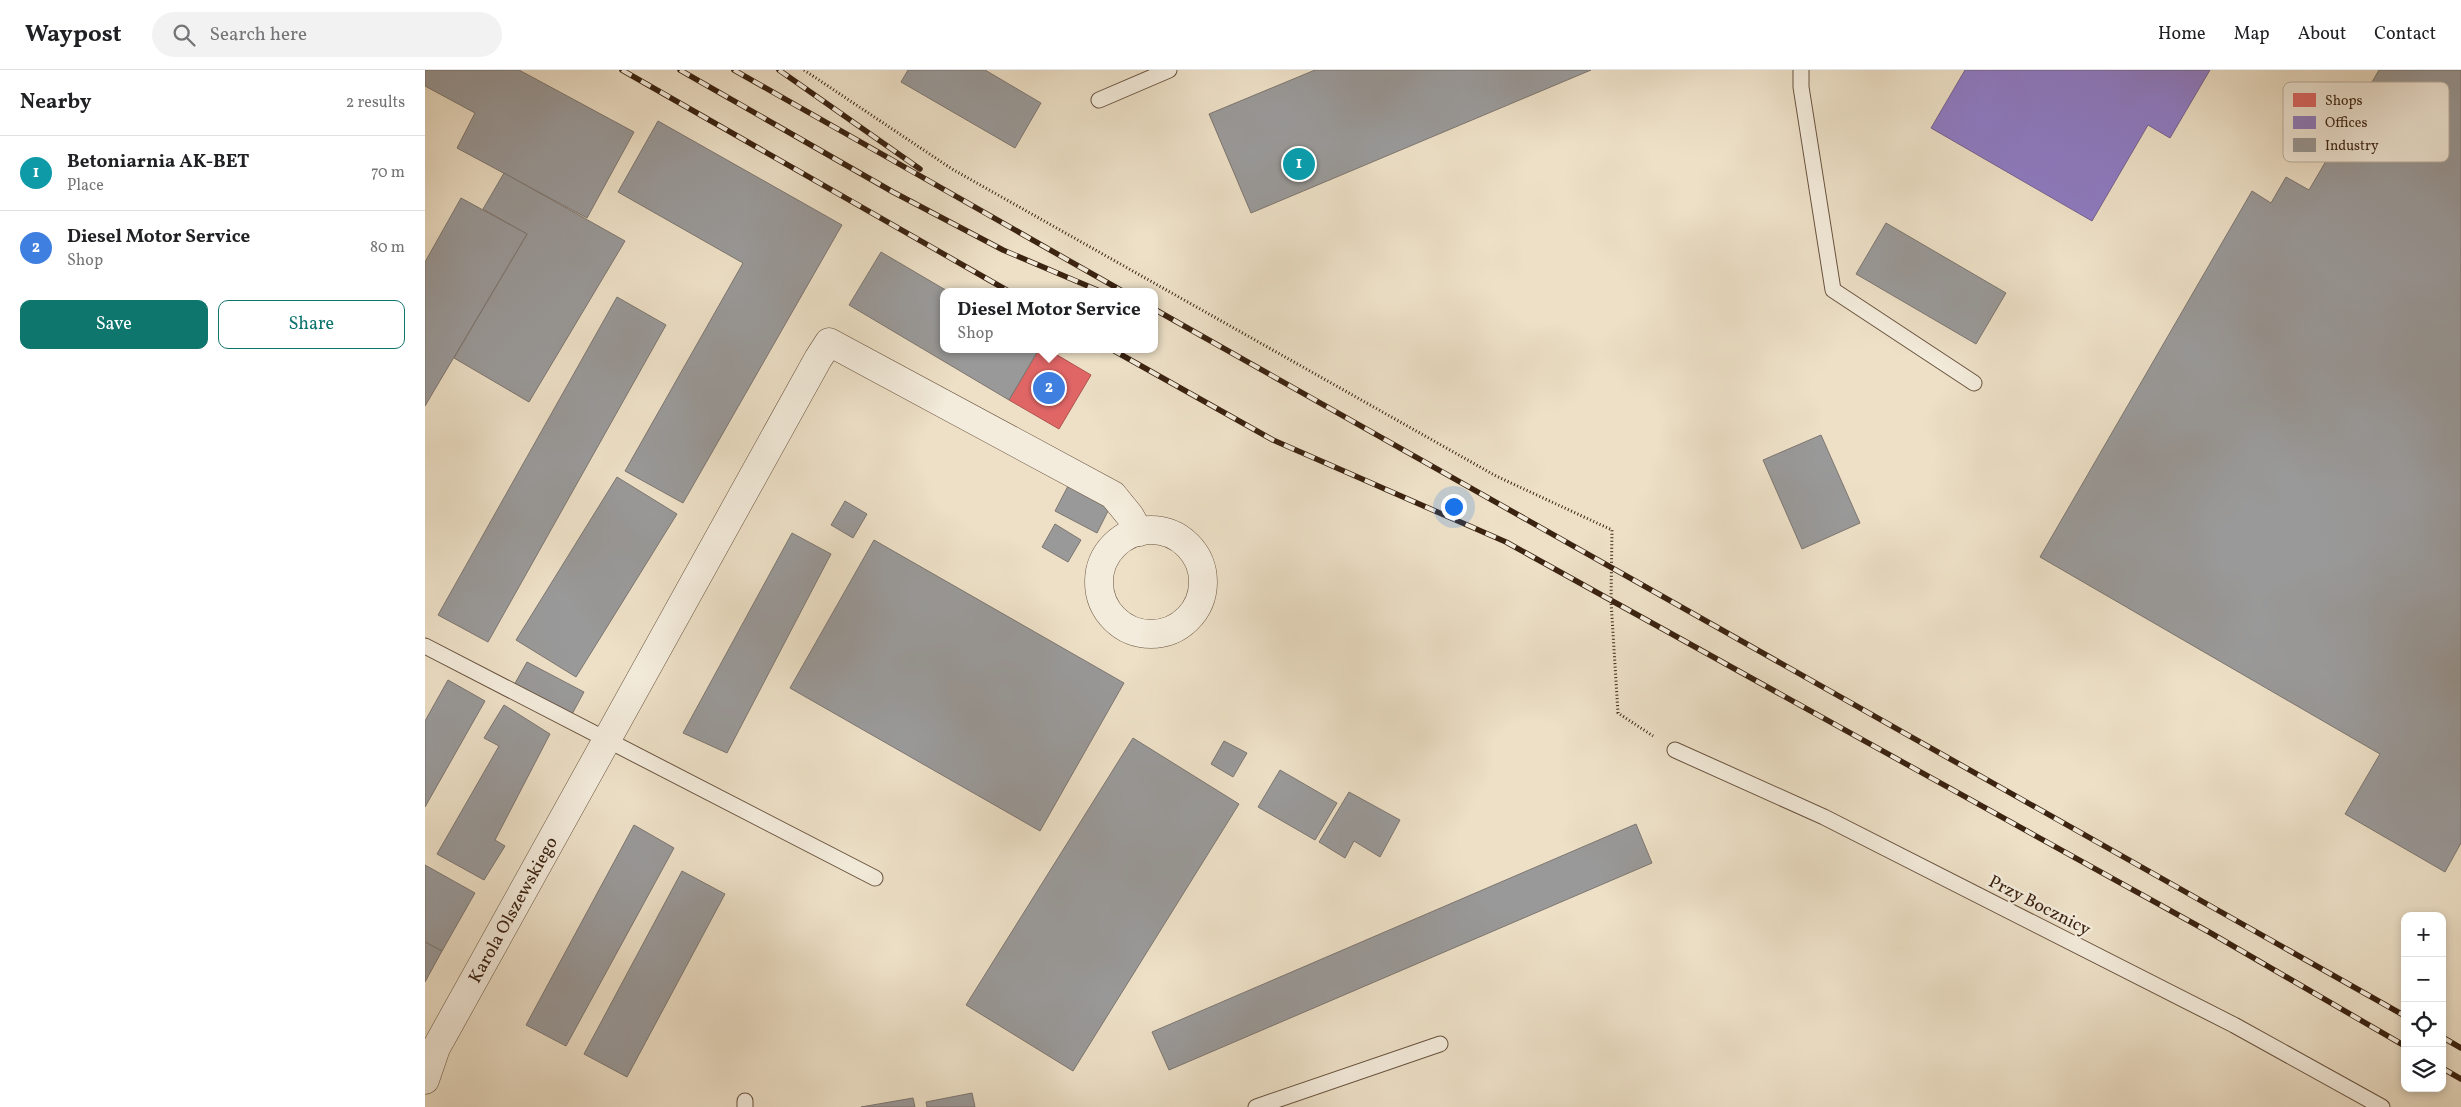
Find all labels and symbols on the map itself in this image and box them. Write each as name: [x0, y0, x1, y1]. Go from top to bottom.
legend: [2283, 82, 2449, 162]
text: Shops: [2325, 92, 2363, 111]
text: Offices: [2325, 114, 2367, 133]
text: Industry: [2325, 137, 2379, 156]
pin: 1: [1283, 145, 1315, 183]
pin: 2: [1033, 369, 1065, 407]
your location: [1441, 494, 1467, 520]
street label: Karola Olszewskiego: [463, 833, 565, 988]
street label: Przy Bocznicy: [1984, 870, 2095, 943]

